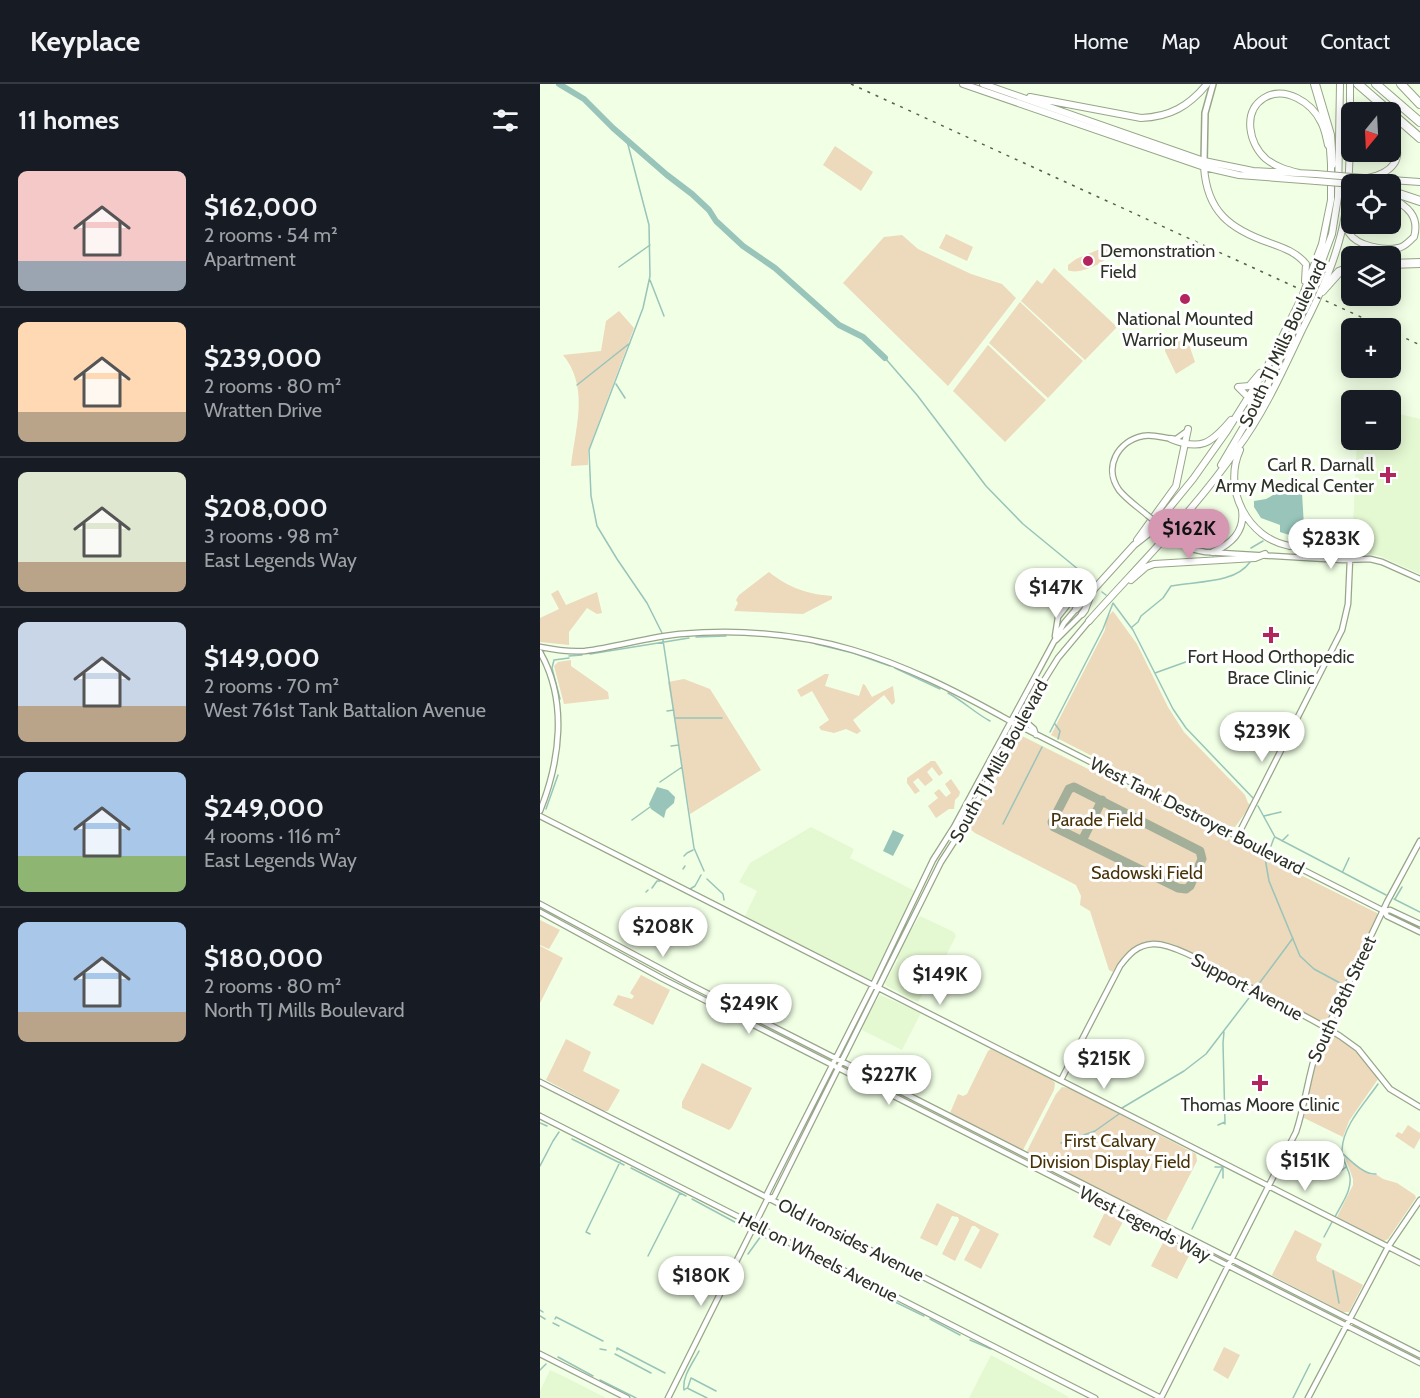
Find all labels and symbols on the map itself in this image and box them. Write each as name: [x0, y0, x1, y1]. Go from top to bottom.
north arrow: [1341, 102, 1401, 162]
place label: Demonstration Field: [1100, 240, 1215, 283]
marker: Demonstration Field: [1081, 254, 1095, 268]
street label: South TJ Mills Boulevard: [1234, 256, 1332, 430]
marker: National Mounted Warrior Museum: [1178, 292, 1192, 306]
place label: National Mounted Warrior Museum: [1117, 308, 1253, 351]
place label: Carl R. Darnall Army Medical Center: [1215, 454, 1375, 497]
marker: Carl R. Darnall Army Medical Center: [1379, 466, 1397, 484]
pin: $162K: [1147, 509, 1231, 560]
pin: $283K: [1289, 519, 1373, 570]
pin: $147K: [1014, 568, 1098, 619]
marker: Fort Hood Orthopedic Brace Clinic: [1262, 626, 1280, 644]
place label: Fort Hood Orthopedic Brace Clinic: [1188, 646, 1355, 689]
street label: South TJ Mills Boulevard: [945, 676, 1053, 846]
pin: $239K: [1220, 712, 1304, 763]
street label: West Tank Destroyer Boulevard: [1086, 752, 1308, 880]
park label: Parade Field: [1051, 809, 1143, 831]
park label: Sadowski Field: [1091, 862, 1203, 884]
pin: $208K: [621, 907, 705, 958]
street label: South 58th Street: [1303, 932, 1381, 1066]
street label: Support Avenue: [1188, 948, 1306, 1026]
pin: $149K: [898, 955, 982, 1006]
pin: $249K: [707, 984, 791, 1035]
pin: $215K: [1062, 1039, 1146, 1090]
pin: $227K: [847, 1055, 931, 1106]
marker: Thomas Moore Clinic: [1251, 1074, 1269, 1092]
place label: Thomas Moore Clinic: [1180, 1094, 1340, 1116]
park label: First Calvary Division Display Field: [1029, 1130, 1191, 1173]
pin: $151K: [1263, 1141, 1347, 1192]
street label: West Legends Way: [1076, 1181, 1214, 1267]
street label: Old Ironsides Avenue: [774, 1194, 928, 1286]
street label: Hell on Wheels Avenue: [734, 1207, 902, 1307]
pin: $180K: [659, 1256, 743, 1307]

